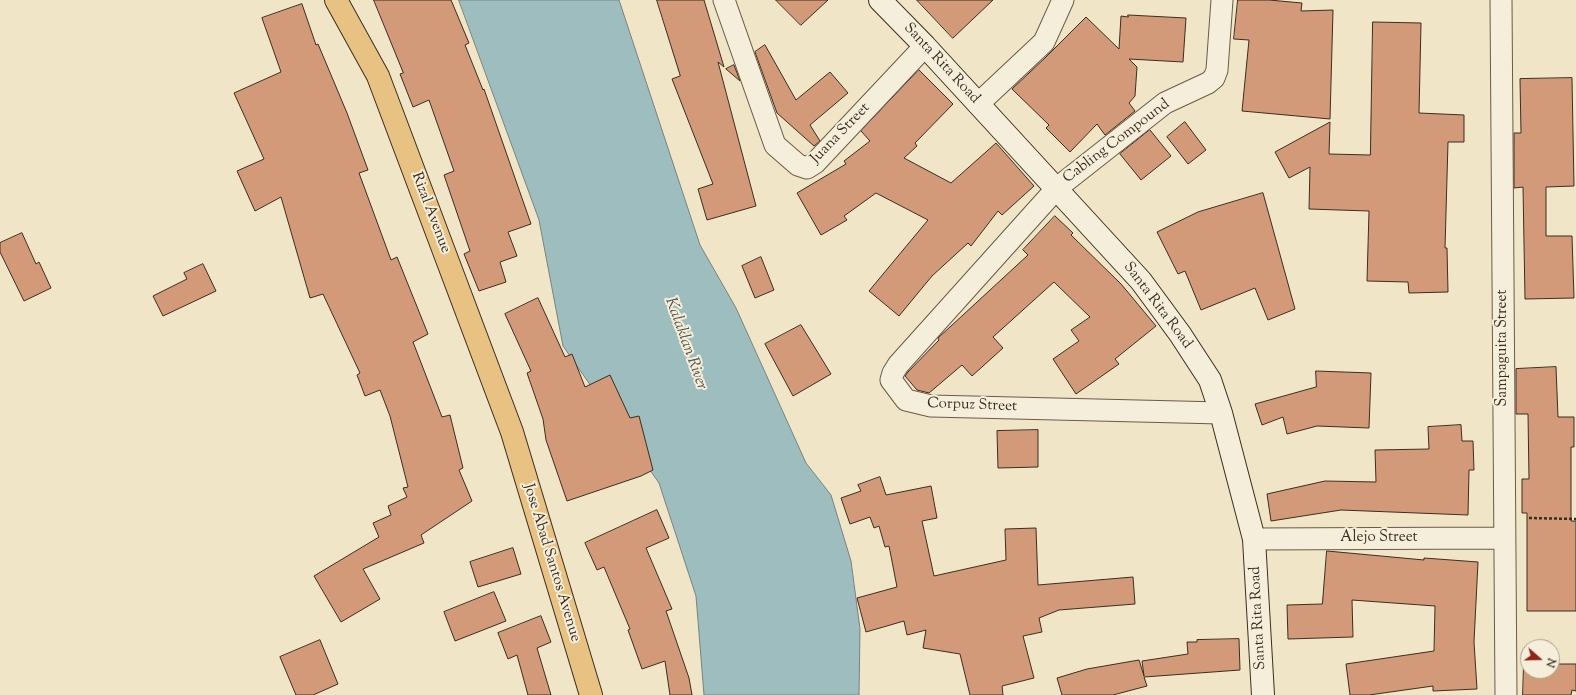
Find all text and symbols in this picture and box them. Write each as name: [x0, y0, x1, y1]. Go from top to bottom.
street label: Santa Rita Road: [899, 20, 983, 108]
street label: Cabling Compound: [1060, 96, 1174, 188]
street label: Juana Street: [808, 100, 874, 168]
street label: Rizal Avenue: [406, 170, 454, 256]
street label: Santa Rita Road: [1119, 259, 1195, 353]
street label: Sampaguita Street: [1494, 289, 1512, 407]
water label: Kalaklan River: [659, 295, 711, 393]
street label: Corpuz Street: [927, 395, 1017, 417]
street label: Jose Abad Santos Avenue: [518, 482, 584, 644]
street label: Alejo Street: [1340, 529, 1418, 547]
street label: Santa Rita Road: [1247, 566, 1271, 670]
north arrow: [1520, 639, 1560, 679]
text: N: [1541, 656, 1559, 670]

